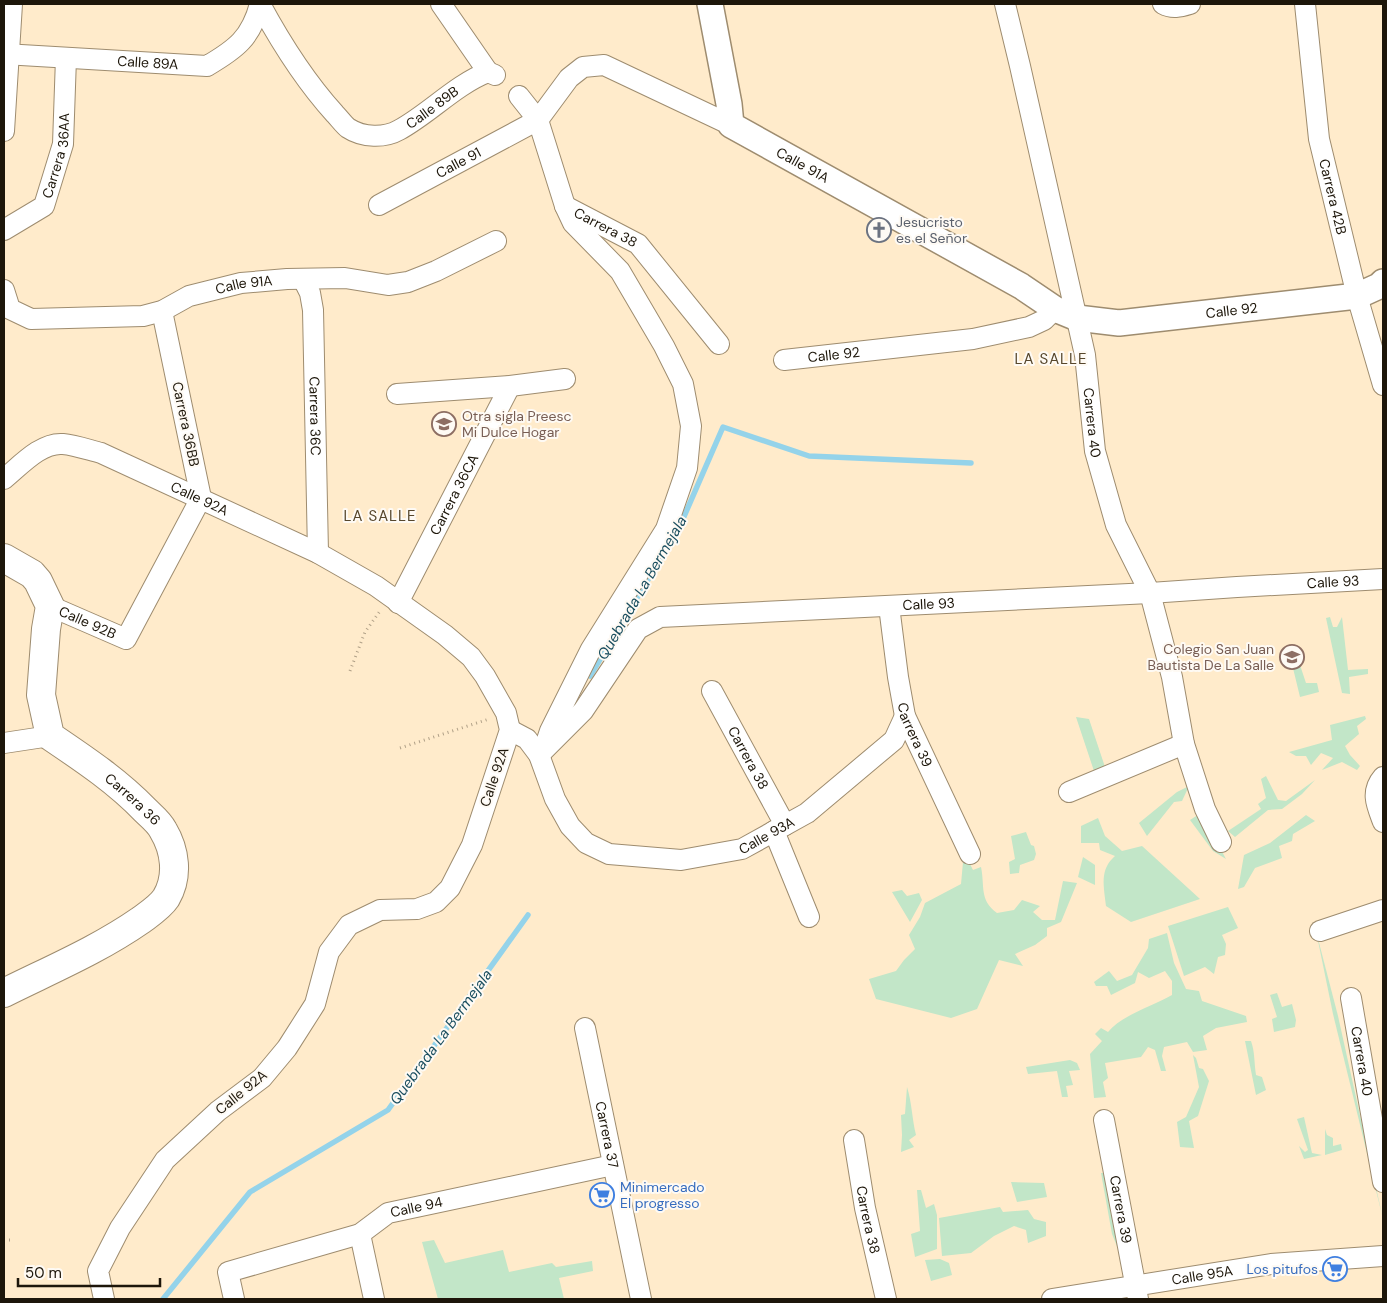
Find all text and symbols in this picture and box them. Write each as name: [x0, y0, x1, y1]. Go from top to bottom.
street label: Calle 89A: [117, 52, 179, 73]
street label: Calle 89B: [402, 82, 462, 133]
street label: Carrera 36AA: [38, 112, 73, 200]
street label: Calle 91: [433, 143, 484, 182]
street label: Calle 91A: [773, 143, 832, 187]
street label: Carrera 42B: [1315, 157, 1351, 236]
street label: Carrera 38: [571, 203, 641, 251]
place label: Jesucristo es el Señor: [896, 213, 967, 247]
church icon: Jesucristo es el Señor: [866, 217, 892, 243]
street label: Calle 91A: [213, 271, 273, 298]
street label: Calle 92: [1205, 298, 1259, 322]
street label: Calle 92: [807, 343, 861, 366]
district label: LA SALLE: [1015, 349, 1087, 369]
street label: Carrera 36C: [305, 376, 325, 456]
street label: Carrera 36BB: [168, 380, 204, 468]
street label: Carrera 40: [1079, 387, 1105, 460]
place label: Otra sigla Preesc Mi Dulce Hogar: [462, 407, 571, 441]
school or university icon: Otra sigla Preesc Mi Dulce Hogar: [431, 411, 457, 437]
street label: Carrera 36CA: [426, 451, 482, 538]
street label: Calle 92A: [168, 477, 231, 519]
district label: LA SALLE: [344, 506, 416, 526]
water label: Quebrada La Bermejala: [593, 512, 691, 664]
street label: Calle 93: [1306, 571, 1360, 592]
street label: Calle 93: [902, 594, 955, 614]
street label: Calle 92B: [56, 602, 119, 643]
place label: Colegio San Juan Bautista De La Salle: [1148, 640, 1274, 674]
school or university icon: Colegio San Juan Bautista De La Salle: [1279, 644, 1305, 670]
street label: Carrera 39: [894, 701, 937, 770]
street label: Carrera 38: [724, 723, 773, 792]
street label: Calle 92A: [475, 745, 513, 809]
street label: Carrera 36: [101, 769, 165, 829]
street label: Calle 93A: [735, 813, 798, 858]
water label: Quebrada La Bermejala: [385, 965, 497, 1109]
street label: Carrera 40: [1347, 1025, 1377, 1097]
street label: Calle 92A: [211, 1066, 271, 1118]
street label: Carrera 37: [591, 1100, 623, 1170]
street label: Carrera 39: [1106, 1174, 1136, 1245]
place label: Minimercado El progresso: [620, 1178, 705, 1212]
supermarket icon: Minimercado El progresso: [589, 1182, 615, 1208]
street label: Carrera 38: [853, 1184, 884, 1255]
street label: Calle 94: [389, 1193, 445, 1221]
scale bar: [18, 1256, 160, 1288]
supermarket icon: Los pitufos: [1322, 1256, 1348, 1282]
place label: Los pitufos: [1246, 1260, 1318, 1278]
street label: Calle 95A: [1170, 1261, 1234, 1289]
text: 50 m: [25, 1263, 62, 1283]

